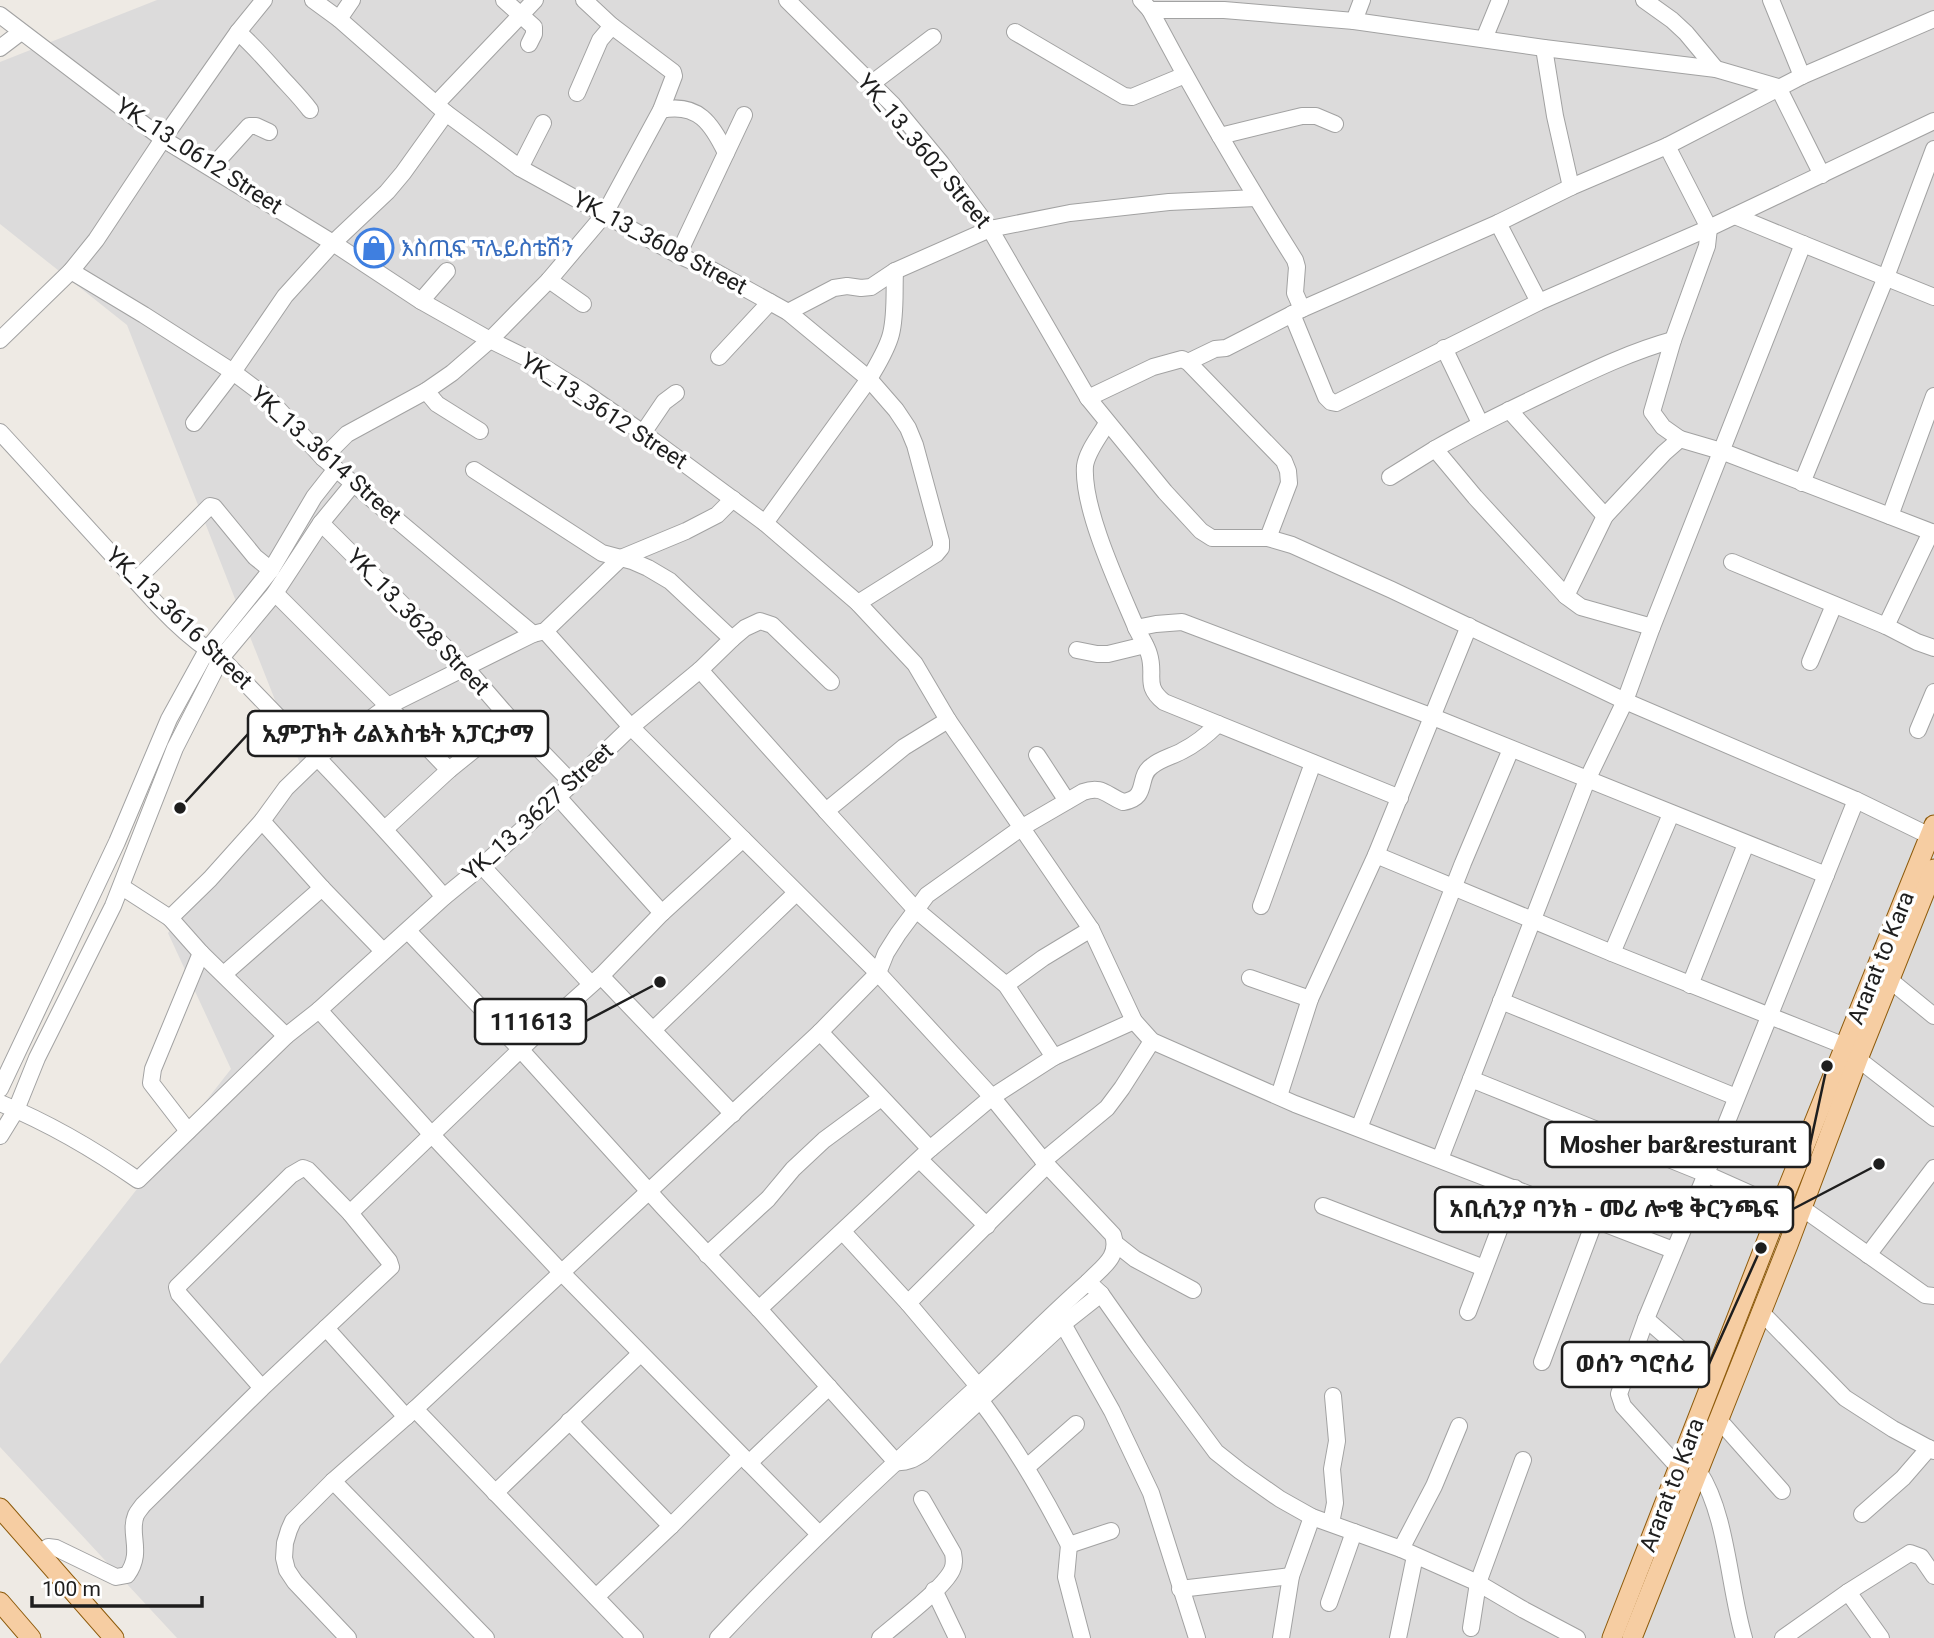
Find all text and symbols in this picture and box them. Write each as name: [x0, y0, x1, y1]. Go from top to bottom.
street label: YK_13_3602 Street: [852, 68, 996, 234]
street label: YK_13_0612 Street: [111, 92, 287, 220]
street label: YK_13_3608 Street: [568, 186, 752, 300]
shop icon: እስጢፍ ፕሌይስቴሽን: [353, 227, 395, 269]
place label: እስጢፍ ፕሌይስቴሽን: [401, 235, 573, 262]
street label: YK_13_3612 Street: [516, 347, 692, 475]
street label: YK_13_3614 Street: [245, 380, 407, 530]
street label: YK_13_3616 Street: [100, 541, 258, 695]
street label: YK_13_3628 Street: [341, 543, 495, 701]
callout: ኢምፓክት ሪልእስቴት አፓርታማ: [248, 711, 548, 756]
text: ኢምፓክት ሪልእስቴት አፓርታማ: [262, 720, 534, 748]
street label: YK_13_3627 Street: [457, 737, 619, 887]
street label: Ararat to Kara: [1842, 888, 1920, 1028]
callout: 111613: [475, 999, 586, 1044]
text: 111613: [490, 1008, 572, 1036]
callout: Mosher bar&resturant: [1545, 1122, 1810, 1167]
text: Mosher bar&resturant: [1559, 1131, 1797, 1159]
callout: አቢሲንያ ባንክ - መሪ ሎቄ ቅርንጫፍ: [1435, 1187, 1793, 1232]
text: አቢሲንያ ባንክ - መሪ ሎቄ ቅርንጫፍ: [1449, 1195, 1779, 1223]
callout: ወሰን ግሮሰሪ: [1562, 1342, 1709, 1387]
text: ወሰን ግሮሰሪ: [1576, 1350, 1694, 1378]
street label: Ararat to Kara: [1634, 1414, 1710, 1556]
scale bar: [32, 1564, 201, 1608]
text: 100 m: [42, 1577, 101, 1601]

